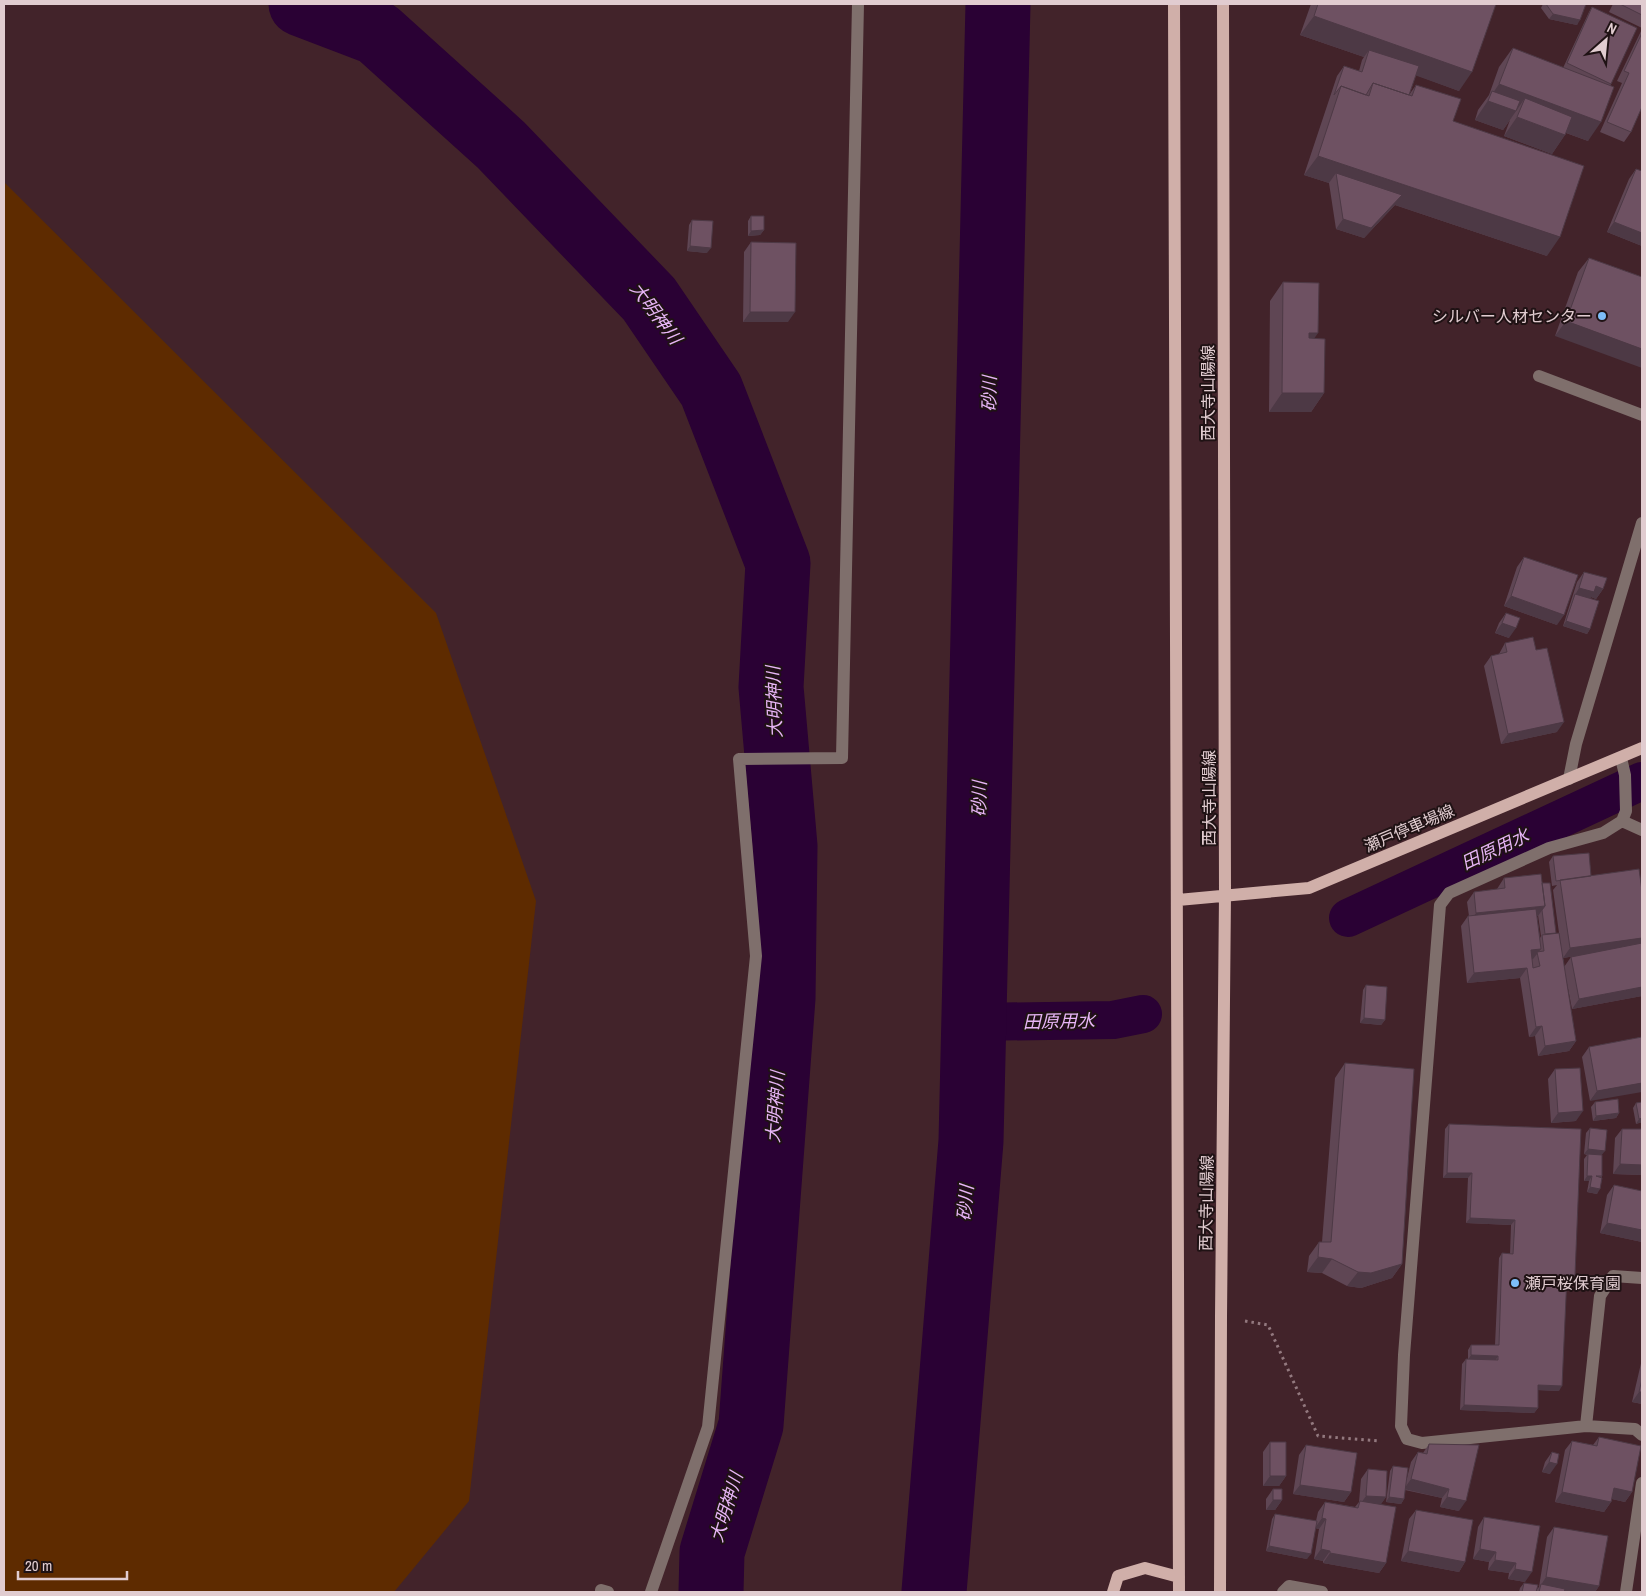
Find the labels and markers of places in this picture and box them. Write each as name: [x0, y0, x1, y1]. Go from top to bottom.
place label: シルバー人材センター: [1432, 305, 1592, 327]
marker: シルバー人材センター: [1596, 310, 1608, 322]
place label: 瀬戸桜保育園: [1525, 1272, 1621, 1294]
marker: 瀬戸桜保育園: [1509, 1277, 1521, 1289]

